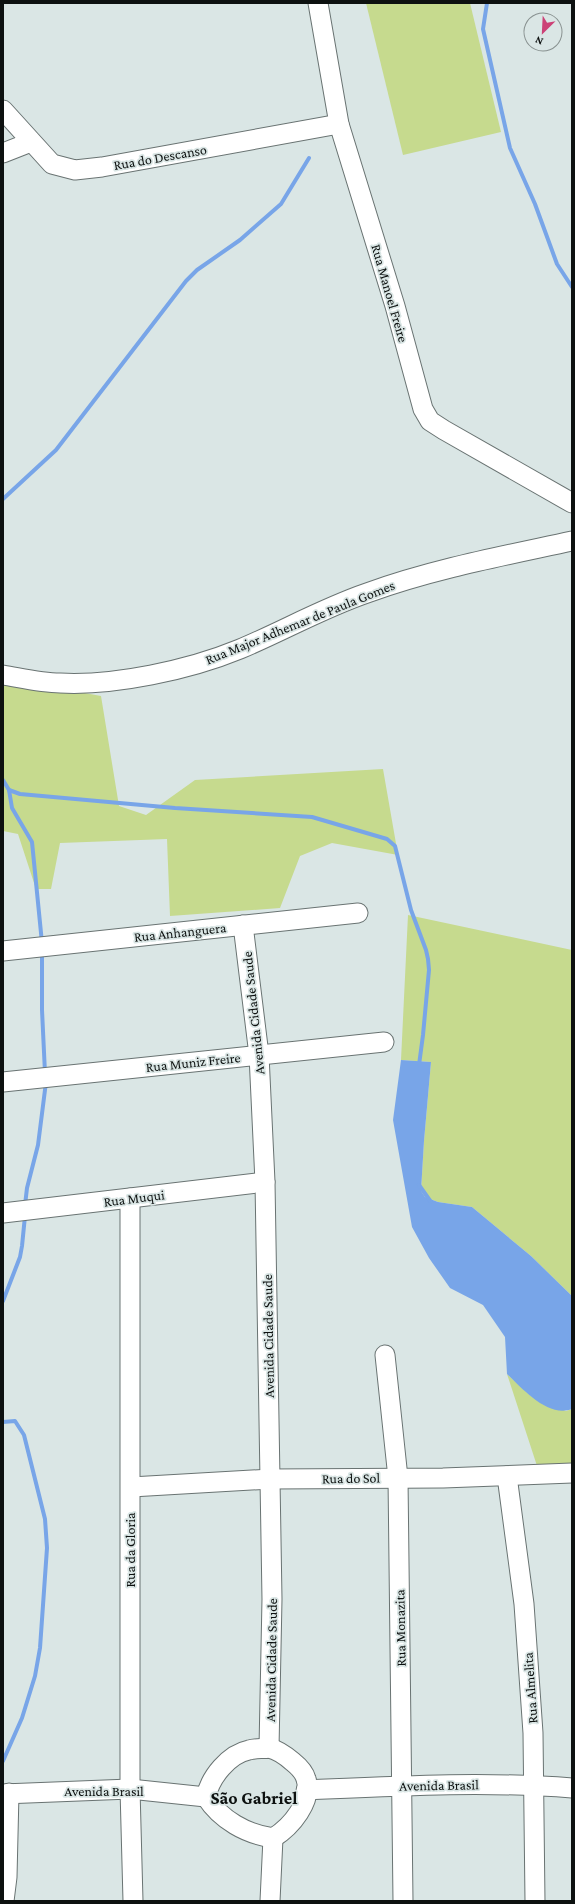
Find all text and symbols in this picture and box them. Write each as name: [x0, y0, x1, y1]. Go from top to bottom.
north arrow: [523, 12, 563, 52]
text: N: [533, 34, 545, 48]
street label: Rua do Descanso: [112, 141, 208, 173]
street label: Rua Manoel Freire: [368, 242, 412, 344]
street label: Rua Major Adhemar de Paula Gomes: [203, 577, 397, 668]
street label: Rua Anhanguera: [133, 919, 227, 945]
street label: Avenida Cidade Saude: [239, 951, 267, 1075]
street label: Rua Muniz Freire: [145, 1049, 241, 1075]
street label: Rua Muqui: [103, 1186, 166, 1210]
street label: Avenida Cidade Saude: [259, 1274, 277, 1398]
street label: Rua do Sol: [322, 1469, 381, 1487]
street label: Rua da Gloria: [122, 1512, 138, 1588]
street label: Rua Monazita: [391, 1589, 409, 1667]
street label: Avenida Cidade Saude: [262, 1598, 280, 1722]
street label: Rua Almelita: [519, 1651, 540, 1724]
street label: Avenida Brasil: [399, 1776, 479, 1794]
street label: Avenida Brasil: [64, 1783, 144, 1799]
district label: São Gabriel: [211, 1788, 297, 1808]

